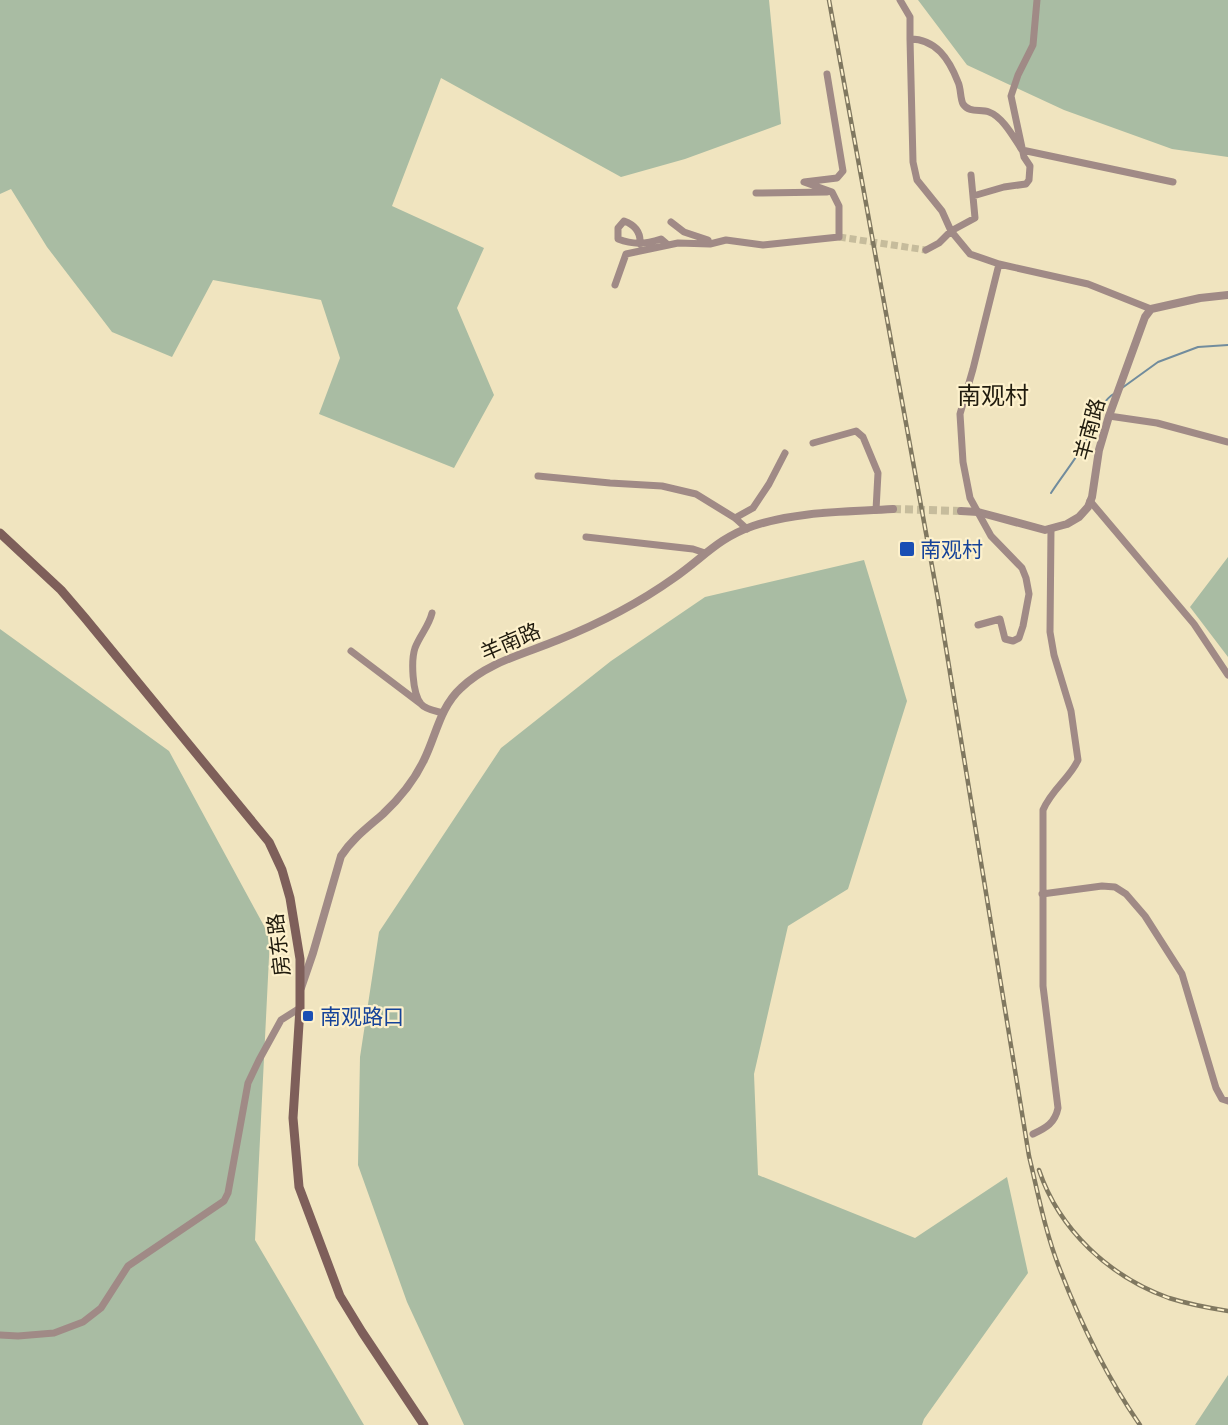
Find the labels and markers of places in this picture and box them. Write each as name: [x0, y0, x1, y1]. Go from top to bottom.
place label: 南观村: [920, 537, 983, 561]
marker: 南观村: [898, 540, 916, 558]
place label: 南观路口: [320, 1004, 404, 1028]
marker: 南观路口: [301, 1009, 315, 1023]

